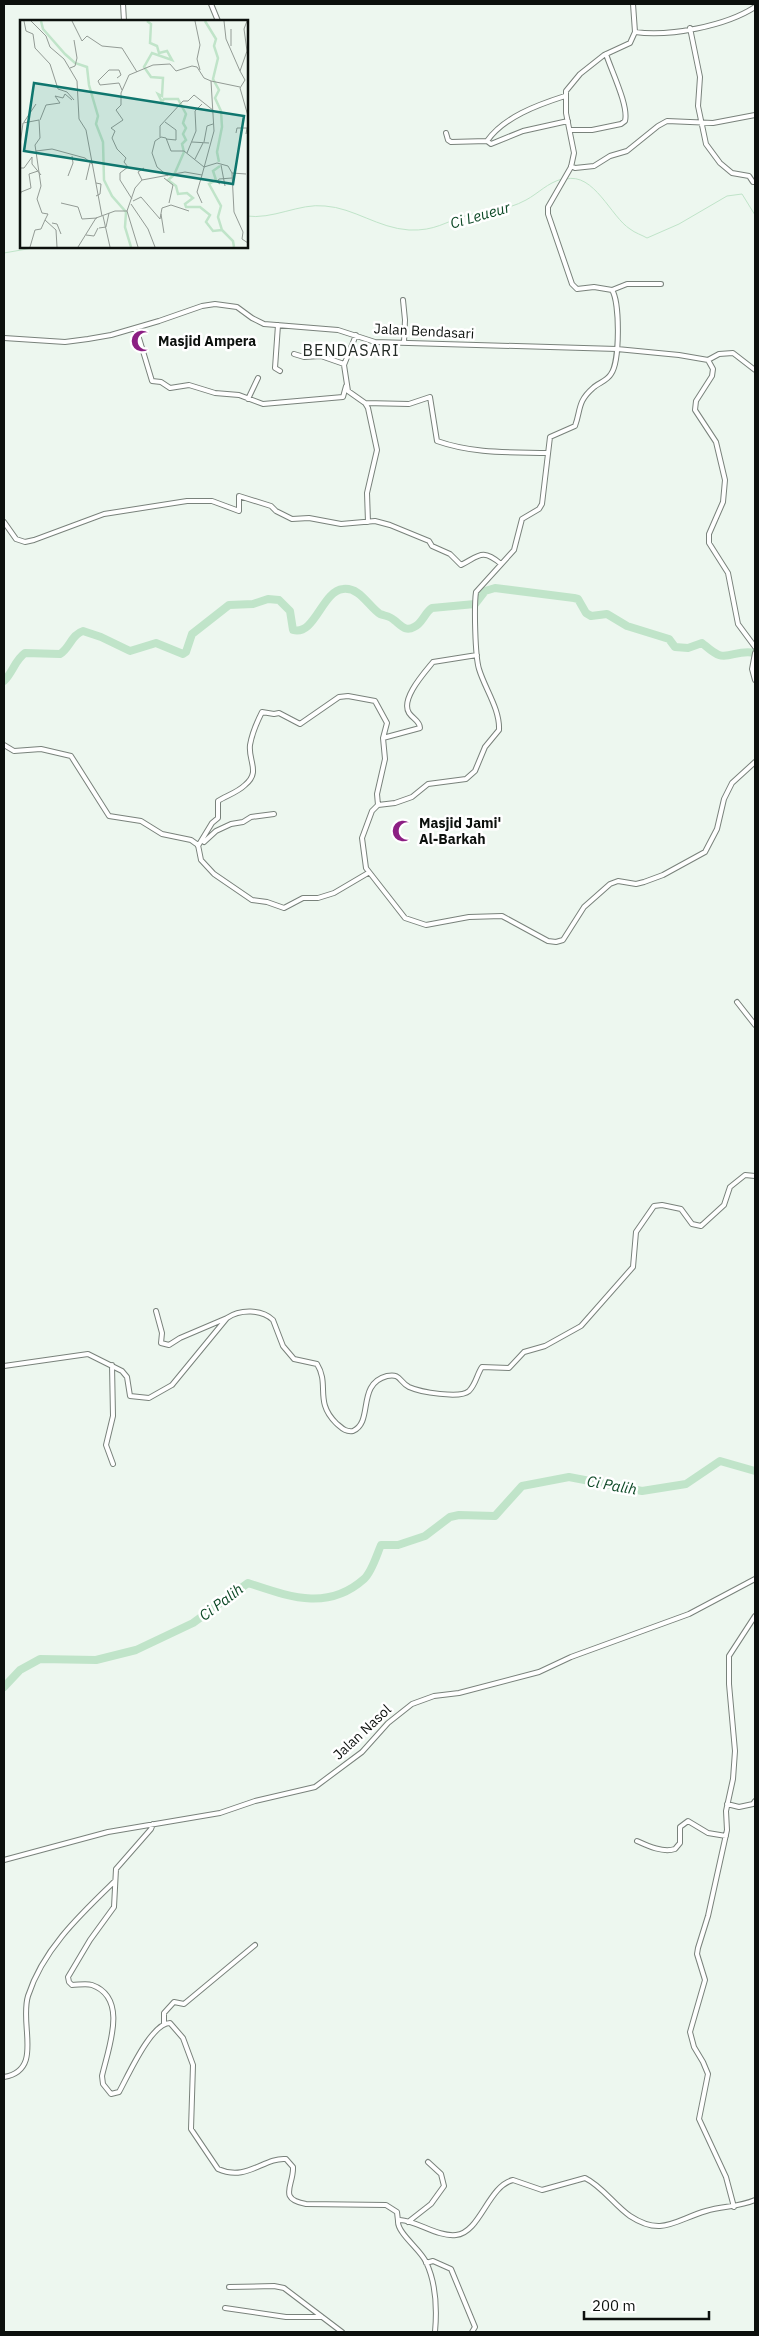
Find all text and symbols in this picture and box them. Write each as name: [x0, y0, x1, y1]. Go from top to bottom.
inset map: [20, 20, 248, 248]
water label: Ci Leueur: [448, 197, 513, 233]
street label: Jalan Bendasari: [373, 319, 475, 343]
mosque icon: Masjid Ampera: [129, 328, 155, 354]
place label: Masjid Ampera: [158, 332, 256, 350]
district label: BENDASARI: [302, 340, 400, 360]
place label: Masjid Jami' Al-Barkah: [419, 814, 501, 848]
mosque icon: Masjid Jami' Al-Barkah: [390, 818, 416, 844]
water label: Ci Palih: [586, 1471, 638, 1499]
water label: Ci Palih: [195, 1579, 247, 1625]
street label: Jalan Nasol: [329, 1700, 395, 1763]
scale bar: [584, 2288, 709, 2320]
text: 200 m: [592, 2296, 636, 2315]

